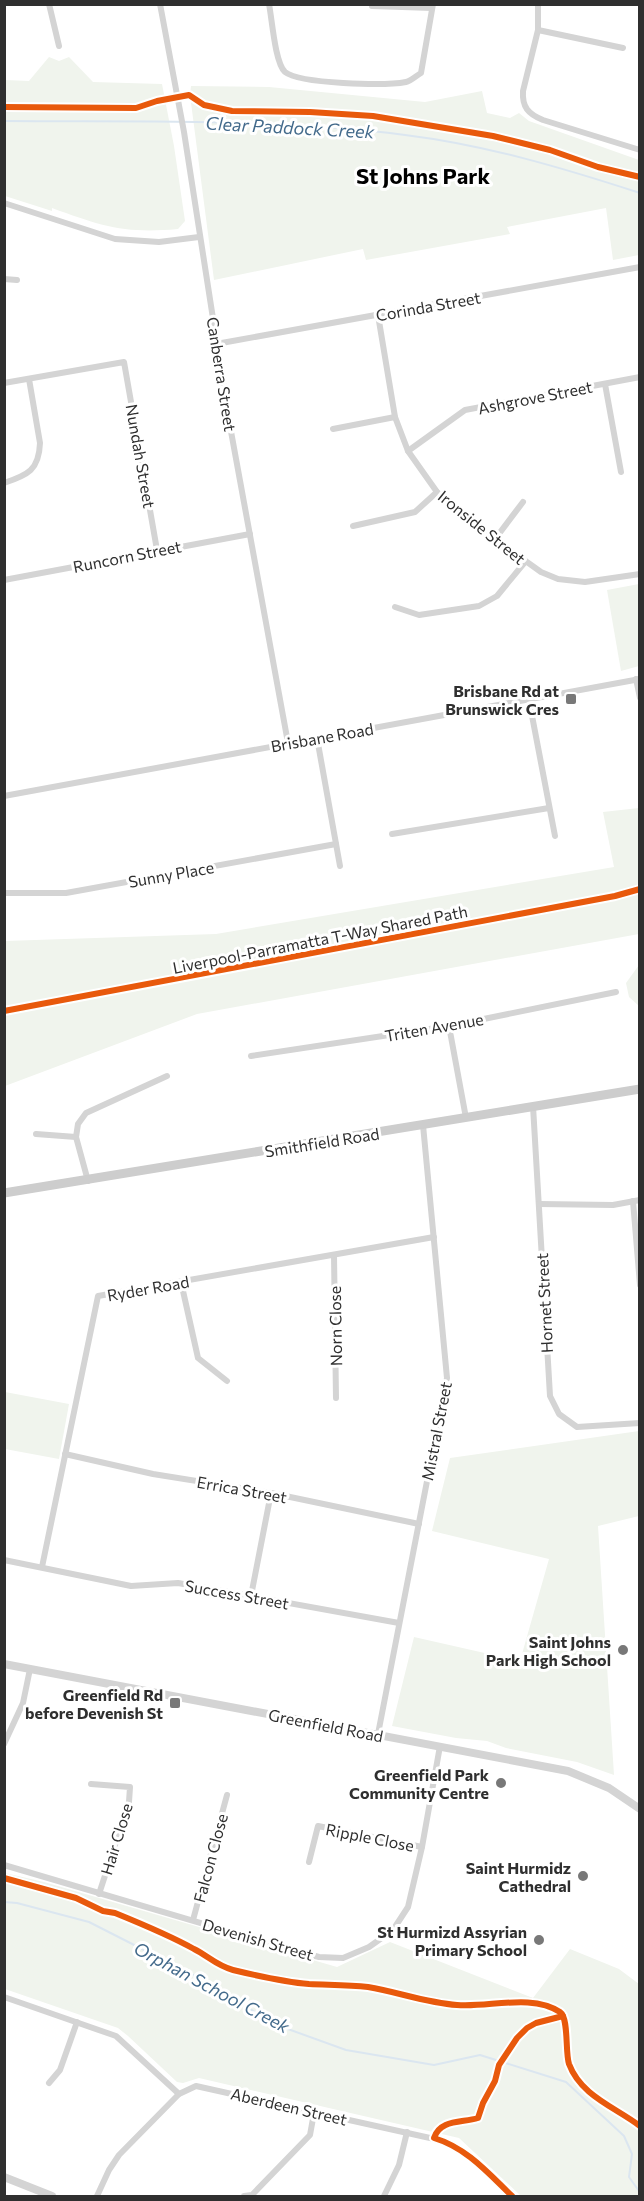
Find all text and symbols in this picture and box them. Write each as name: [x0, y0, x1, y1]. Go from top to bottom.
water label: Clear Paddock Creek: [205, 112, 376, 142]
district label: St Johns Park: [356, 162, 490, 189]
street label: Corinda Street: [374, 287, 482, 325]
street label: Canberra Street: [204, 315, 240, 433]
street label: Ashgrove Street: [476, 377, 594, 417]
street label: Nundah Street: [123, 403, 160, 510]
street label: Ironside Street: [435, 486, 530, 568]
street label: Runcorn Street: [71, 536, 183, 576]
place label: Brisbane Rd at Brunswick Cres: [445, 681, 559, 718]
marker: Brisbane Rd at Brunswick Cres: [564, 692, 578, 706]
street label: Brisbane Road: [269, 719, 375, 755]
street label: Sunny Place: [127, 857, 215, 891]
street label: Liverpool-Parramatta T-Way Shared Path: [171, 901, 469, 977]
street label: Triten Avenue: [383, 1009, 485, 1045]
street label: Smithfield Road: [263, 1124, 381, 1160]
street label: Hornet Street: [532, 1252, 556, 1354]
street label: Ryder Road: [105, 1271, 191, 1305]
street label: Norn Close: [325, 1286, 345, 1366]
street label: Mistral Street: [417, 1380, 455, 1482]
street label: Errica Street: [196, 1472, 289, 1506]
street label: Success Street: [183, 1575, 291, 1613]
place label: Saint Johns Park High School: [486, 1632, 611, 1669]
marker: Saint Johns Park High School: [616, 1643, 630, 1657]
place label: Greenfield Rd before Devenish St: [25, 1685, 163, 1722]
marker: Greenfield Rd before Devenish St: [168, 1696, 182, 1710]
street label: Greenfield Road: [267, 1705, 385, 1745]
place label: Greenfield Park Community Centre: [349, 1765, 490, 1802]
marker: Greenfield Park Community Centre: [494, 1776, 508, 1790]
street label: Hair Close: [96, 1801, 136, 1877]
street label: Falcon Close: [189, 1812, 231, 1904]
street label: Ripple Close: [324, 1819, 416, 1855]
place label: Saint Hurmidz Cathedral: [466, 1858, 571, 1895]
marker: Saint Hurmidz Cathedral: [576, 1869, 590, 1883]
street label: Devenish Street: [200, 1914, 316, 1964]
place label: St Hurmizd Assyrian Primary School: [377, 1922, 527, 1959]
marker: St Hurmizd Assyrian Primary School: [532, 1933, 546, 1947]
water label: Orphan School Creek: [130, 1937, 295, 2038]
street label: Aberdeen Street: [229, 2083, 349, 2129]

